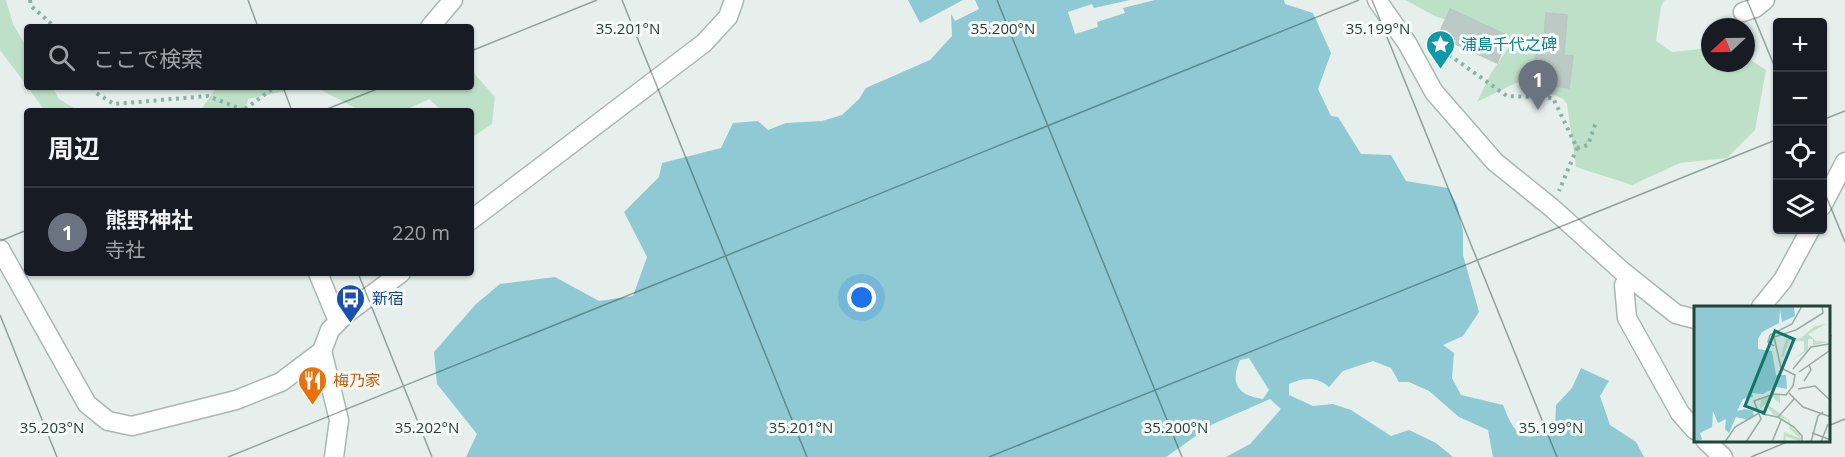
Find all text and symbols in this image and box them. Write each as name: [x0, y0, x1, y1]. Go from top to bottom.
text: 35.201°N: [596, 18, 660, 38]
text: 35.200°N: [971, 18, 1035, 38]
text: 35.199°N: [1346, 18, 1410, 38]
north arrow: [1701, 18, 1755, 72]
map controls: [1773, 18, 1827, 234]
button: +: [1773, 18, 1827, 72]
search box: [24, 24, 474, 90]
place icon: 浦島千代之碑: [1424, 28, 1456, 70]
place label: 浦島千代之碑: [1461, 33, 1557, 55]
icon: search: [45, 41, 78, 74]
text: ここで検索: [93, 43, 203, 73]
pin: 1: [1518, 60, 1558, 110]
button: −: [1773, 72, 1827, 126]
button: locate: [1773, 126, 1827, 180]
text: 周辺: [48, 130, 100, 166]
button: layers: [1773, 180, 1827, 234]
text: 熊野神社: [105, 204, 193, 234]
text: 1: [62, 219, 73, 246]
text: 220 m: [392, 219, 450, 246]
text: 寺社: [105, 236, 145, 263]
bus stop icon: 新宿: [335, 282, 367, 324]
your location: [847, 283, 876, 312]
place label: 新宿: [372, 287, 404, 309]
inset map: [1694, 306, 1830, 442]
restaurant icon: 梅乃家: [296, 364, 328, 406]
place label: 梅乃家: [333, 369, 381, 391]
text: 35.203°N: [20, 417, 84, 437]
text: 35.202°N: [395, 417, 459, 437]
text: 35.201°N: [769, 417, 833, 437]
text: 35.200°N: [1144, 417, 1208, 437]
text: 35.199°N: [1519, 417, 1583, 437]

